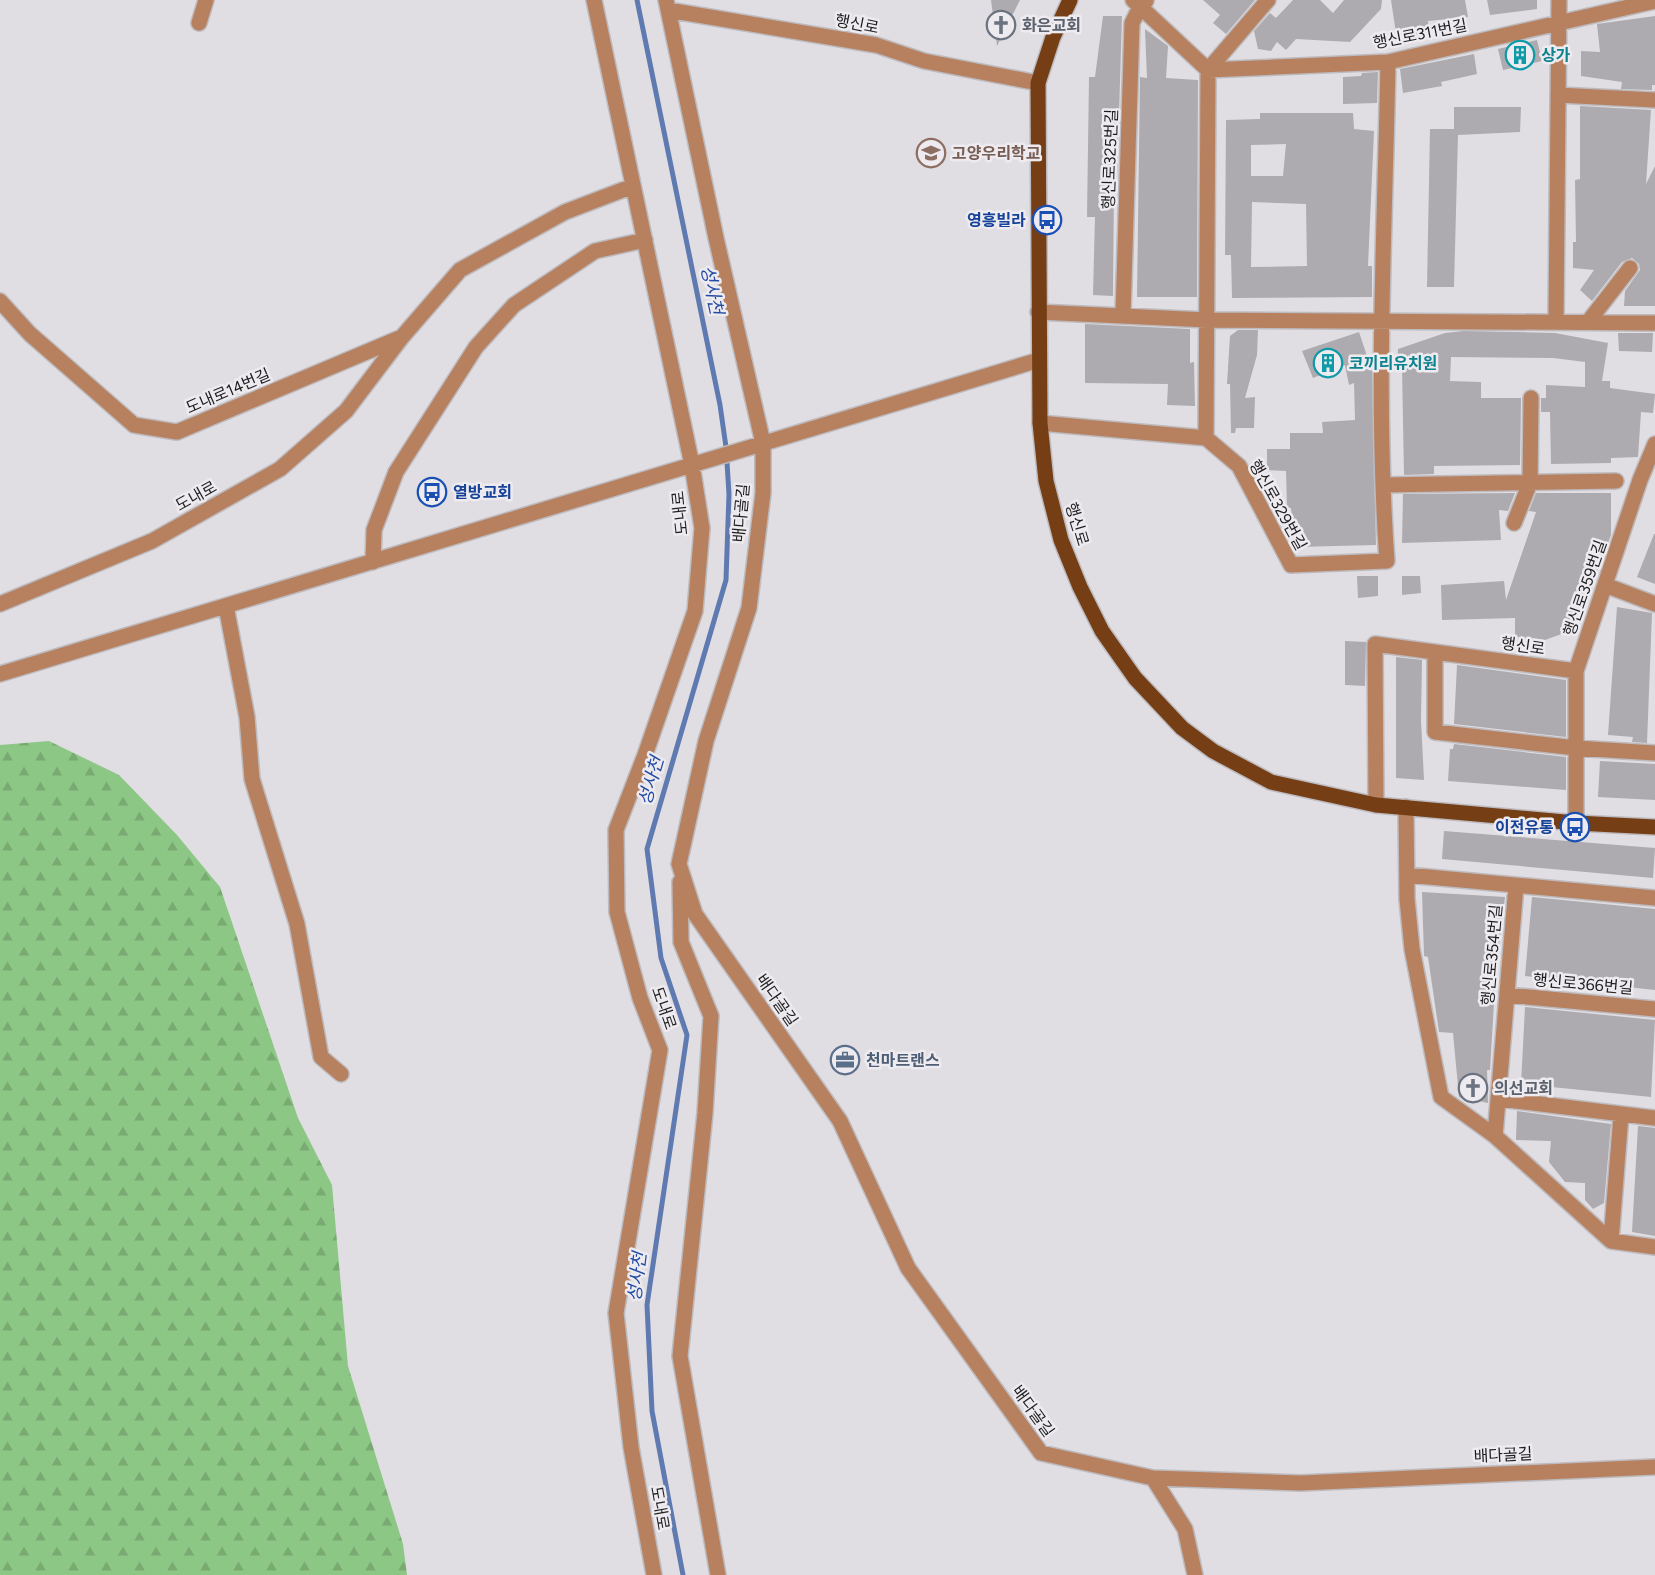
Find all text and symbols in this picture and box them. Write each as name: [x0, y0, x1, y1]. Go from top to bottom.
church icon: 화은교회: [985, 9, 1017, 41]
street label: 행신로: [834, 10, 881, 38]
place label: 화은교회: [1022, 16, 1081, 35]
street label: 행신로311번길: [1371, 16, 1469, 52]
building icon: 상가: [1504, 39, 1536, 71]
place label: 상가: [1541, 46, 1571, 65]
street label: 행신로325번길: [1099, 108, 1121, 210]
school or university icon: 고양우리학교: [915, 137, 947, 169]
place label: 고양우리학교: [952, 144, 1041, 163]
bus stop icon: 영흥빌라: [1031, 204, 1063, 236]
place label: 영흥빌라: [967, 211, 1026, 230]
water label: 성사천: [696, 263, 728, 319]
building icon: 코끼리유치원: [1312, 347, 1344, 379]
place label: 코끼리유치원: [1349, 354, 1437, 373]
street label: 도내로14번길: [183, 365, 273, 417]
street label: 행신로329번길: [1245, 457, 1311, 553]
bus stop icon: 열방교회: [416, 476, 448, 508]
street label: 도내로: [172, 477, 220, 515]
place label: 열방교회: [453, 483, 512, 502]
street label: 배다골길: [729, 483, 753, 543]
street label: 도내로: [668, 490, 692, 536]
street label: 행신로: [1061, 500, 1093, 548]
street label: 행신로359번길: [1560, 537, 1610, 639]
street label: 행신로: [1500, 634, 1546, 659]
water label: 성사천: [634, 752, 669, 808]
bus stop icon: 이전유통: [1559, 811, 1591, 843]
place label: 이전유통: [1495, 818, 1554, 837]
street label: 행신로354번길: [1478, 904, 1506, 1006]
street label: 배다골길: [752, 970, 802, 1030]
street label: 행신로366번길: [1532, 970, 1634, 998]
street label: 도내로: [648, 984, 680, 1032]
office icon: 천마트랜스: [829, 1044, 861, 1076]
place label: 천마트랜스: [866, 1051, 940, 1070]
church icon: 의선교회: [1457, 1072, 1489, 1104]
place label: 의선교회: [1494, 1079, 1553, 1098]
water label: 성사천: [623, 1249, 651, 1303]
street label: 배다골길: [1008, 1382, 1058, 1440]
street label: 배다골길: [1473, 1444, 1533, 1466]
street label: 도내로: [647, 1485, 673, 1532]

